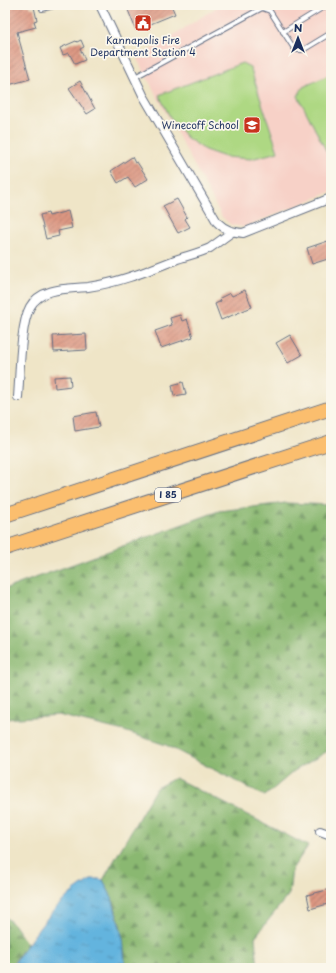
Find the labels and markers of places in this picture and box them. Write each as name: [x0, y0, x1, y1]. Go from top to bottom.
public building icon: Kannapolis Fire Department Station 4: [133, 13, 153, 33]
place label: Kannapolis Fire Department Station 4: [90, 32, 196, 59]
school or university icon: Winecoff School: [242, 115, 262, 135]
place label: Winecoff School: [162, 117, 239, 132]

